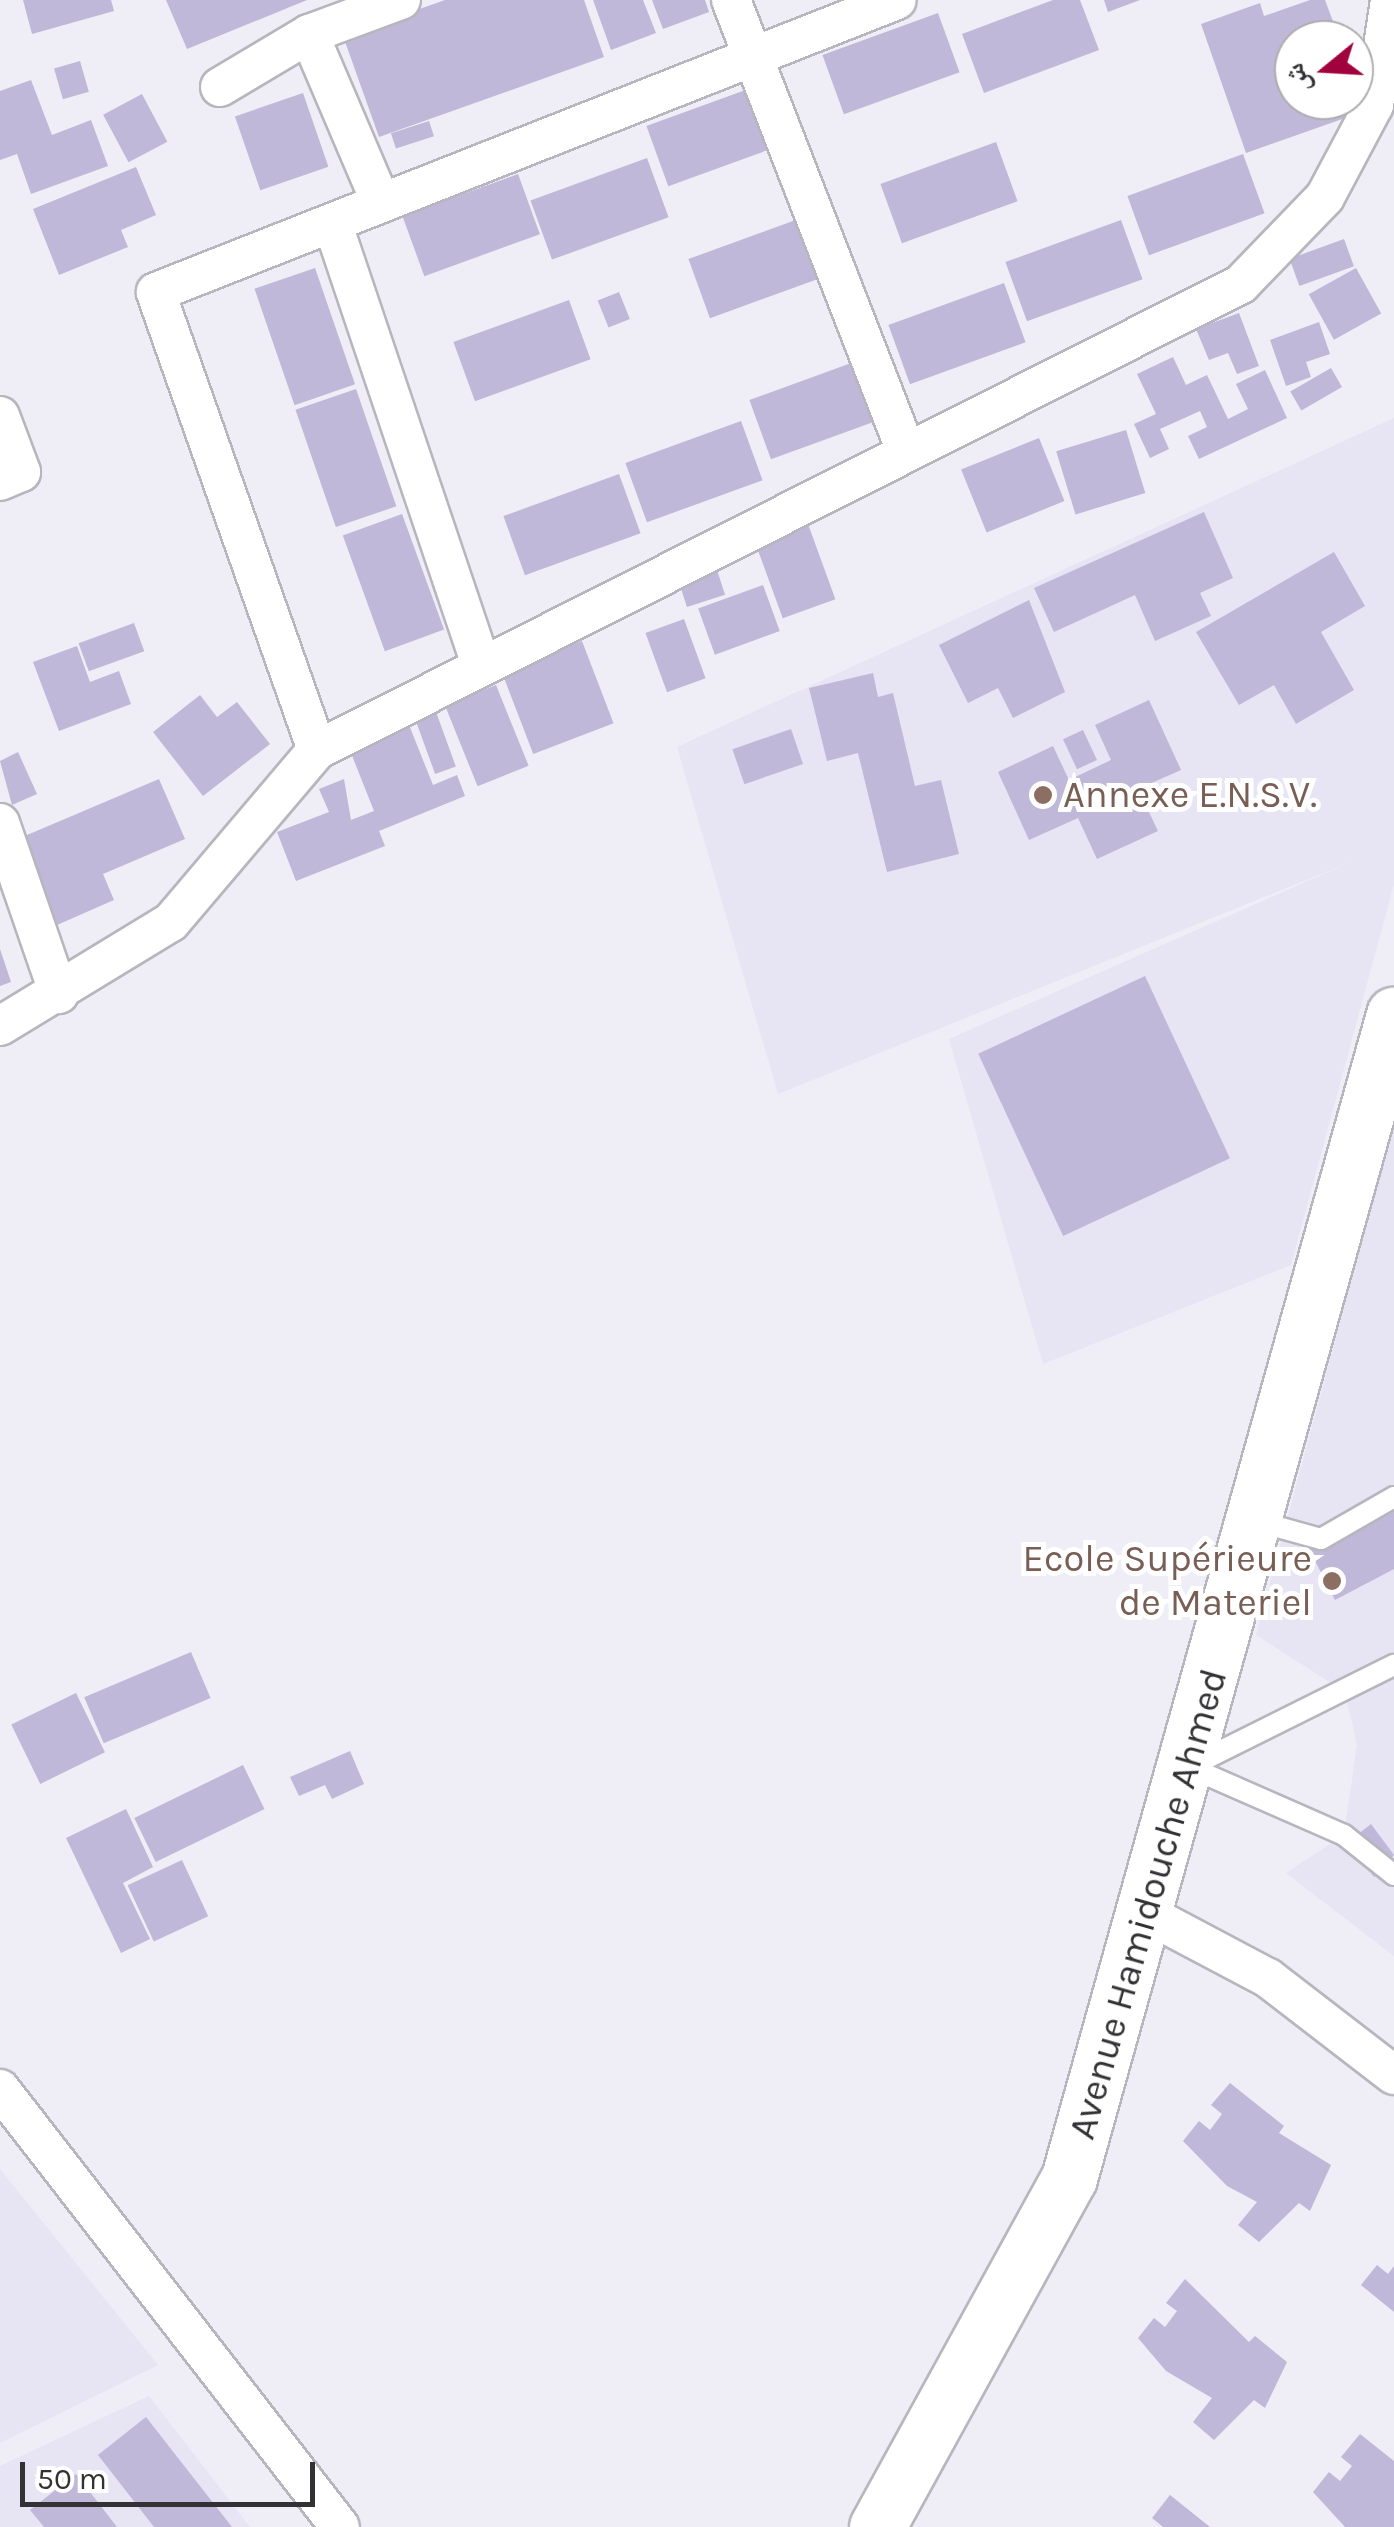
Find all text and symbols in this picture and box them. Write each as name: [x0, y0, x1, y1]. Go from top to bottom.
north arrow: [1274, 20, 1374, 120]
text: ش: [1277, 60, 1317, 98]
place label: Annexe E.N.S.V.: [1063, 772, 1317, 818]
marker: Annexe E.N.S.V.: [1032, 784, 1054, 806]
place label: Ecole Supérieure de Materiel: [1023, 1536, 1312, 1626]
marker: Ecole Supérieure de Materiel: [1321, 1570, 1343, 1592]
street label: Avenue Hamidouche Ahmed: [1059, 1664, 1237, 2144]
scale bar: [25, 2442, 320, 2504]
text: 50 m: [37, 2461, 107, 2497]

